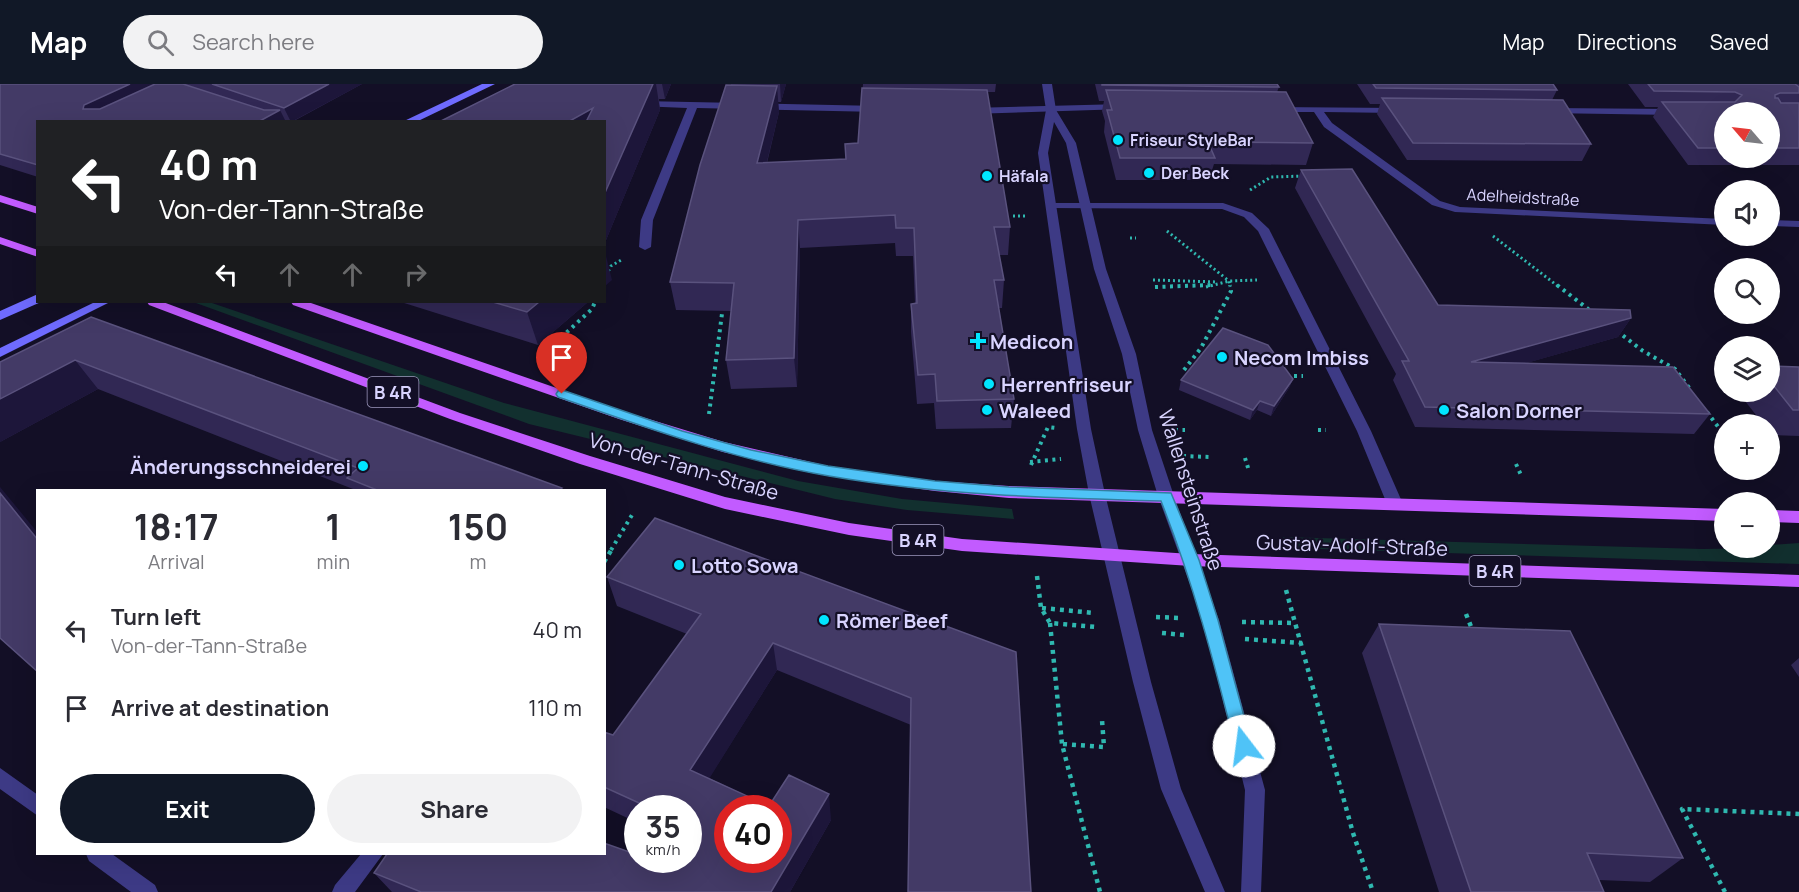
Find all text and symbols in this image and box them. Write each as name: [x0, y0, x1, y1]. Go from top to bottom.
search box: [123, 15, 543, 69]
text: Map: [30, 23, 87, 61]
icon: search: [144, 26, 177, 59]
text: Search here: [192, 27, 315, 57]
text: Map: [1503, 28, 1544, 56]
text: Directions: [1577, 28, 1677, 56]
text: Saved: [1710, 28, 1769, 56]
north arrow: [1714, 102, 1780, 168]
map controls: [1714, 102, 1780, 558]
place label: Friseur StyleBar: [1130, 129, 1253, 151]
marker: Friseur StyleBar: [1111, 133, 1125, 147]
text: 40 m: [159, 135, 258, 193]
icon: left: [60, 144, 138, 222]
place label: Der Beck: [1161, 162, 1229, 184]
place label: Häfala: [999, 165, 1049, 187]
marker: Der Beck: [1142, 166, 1156, 180]
marker: Häfala: [980, 169, 994, 183]
button: sound: [1714, 180, 1780, 246]
street label: Adelheidstraße: [1466, 183, 1580, 211]
text: Von-der-Tann-Straße: [159, 190, 424, 227]
icon: left: [210, 258, 243, 291]
icon: ahead: [273, 258, 306, 291]
icon: ahead: [336, 258, 369, 291]
icon: right: [399, 258, 432, 291]
button: search: [1714, 258, 1780, 324]
place label: Medicon: [990, 328, 1073, 355]
pin: [536, 332, 587, 394]
marker: Medicon: [971, 334, 985, 348]
button: layers: [1714, 336, 1780, 402]
icon: arrive: [545, 341, 578, 374]
place label: Necom Imbiss: [1234, 344, 1369, 371]
marker: Necom Imbiss: [1215, 350, 1229, 364]
place label: Herrenfriseur: [1001, 371, 1132, 398]
road number: B 4R: [368, 377, 418, 407]
marker: Herrenfriseur: [982, 377, 996, 391]
place label: Waleed: [999, 397, 1071, 424]
place label: Salon Dorner: [1456, 397, 1582, 424]
marker: Waleed: [980, 403, 994, 417]
marker: Salon Dorner: [1437, 403, 1451, 417]
street label: Wallensteinstraße: [1152, 406, 1230, 574]
button: +: [1714, 414, 1780, 480]
street label: Von-der-Tann-Straße: [586, 426, 782, 506]
place label: Änderungsschneiderei: [130, 453, 351, 480]
marker: Änderungsschneiderei: [356, 459, 370, 473]
button: −: [1714, 492, 1780, 558]
text: 18:17: [134, 502, 219, 551]
text: 1: [325, 502, 341, 551]
text: 150: [448, 502, 508, 551]
road number: B 4R: [892, 525, 944, 555]
street label: Gustav-Adolf-Straße: [1256, 528, 1448, 562]
text: Arrival: [148, 548, 205, 575]
text: min: [317, 548, 350, 575]
text: m: [470, 548, 486, 575]
place label: Lotto Sowa: [691, 552, 799, 579]
road number: B 4R: [1470, 556, 1520, 586]
marker: Lotto Sowa: [672, 558, 686, 572]
text: Turn left: [111, 602, 201, 632]
place label: Römer Beef: [836, 607, 948, 634]
marker: Römer Beef: [817, 613, 831, 627]
icon: left: [60, 614, 93, 647]
text: 40 m: [533, 615, 582, 645]
text: Von-der-Tann-Straße: [111, 632, 307, 659]
icon: arrive: [60, 692, 93, 725]
text: Arrive at destination: [111, 693, 329, 723]
text: 110 m: [528, 693, 582, 723]
position arrow: [1212, 714, 1276, 778]
button: Exit: [60, 774, 315, 843]
button: Share: [327, 774, 582, 843]
speed limit sign: 40: [714, 795, 792, 873]
text: 35: [645, 806, 681, 847]
text: km/h: [646, 839, 680, 860]

